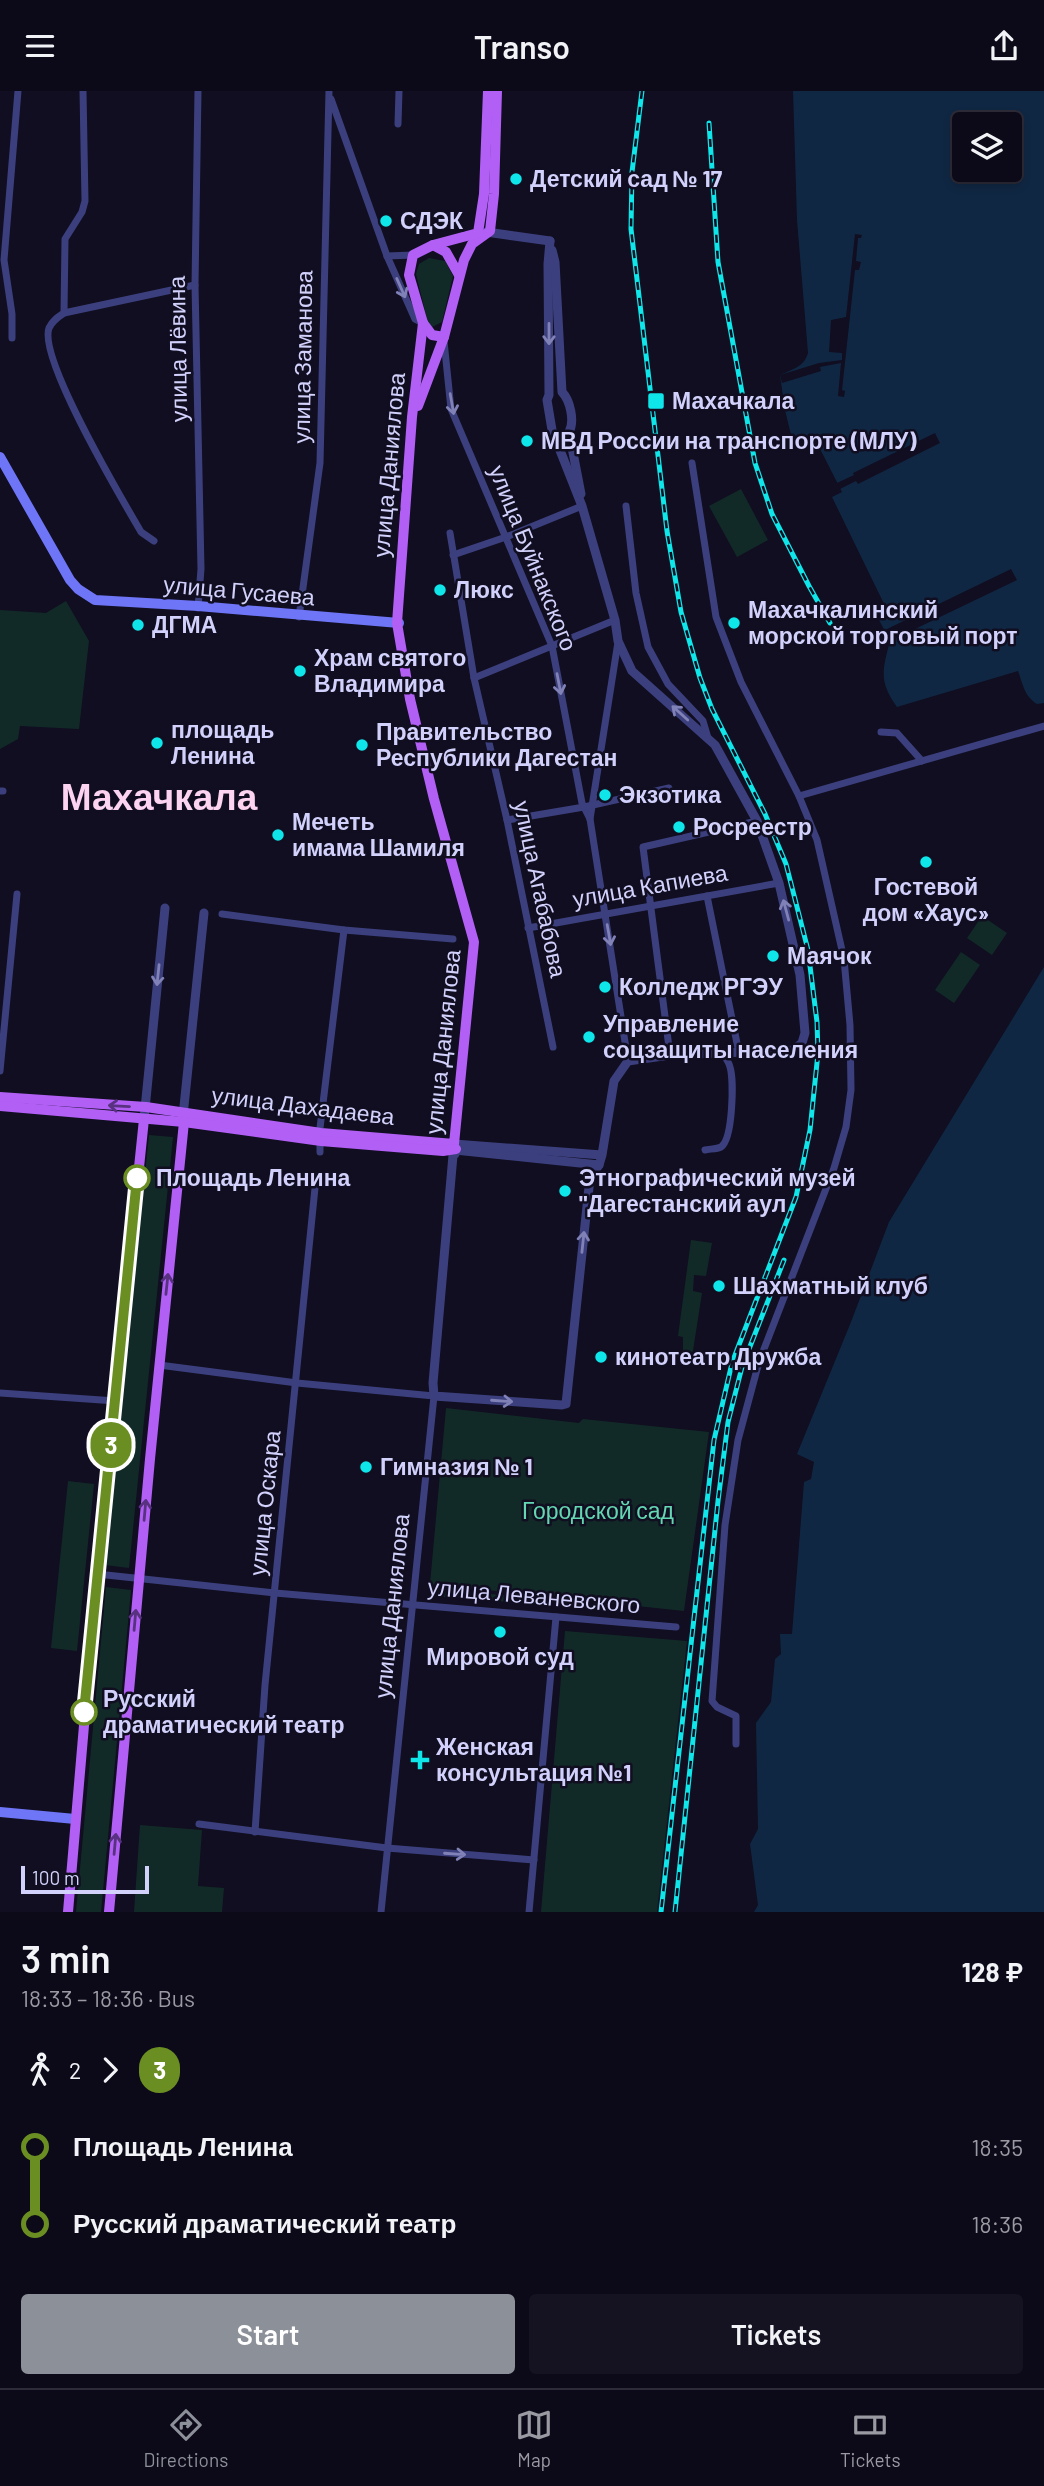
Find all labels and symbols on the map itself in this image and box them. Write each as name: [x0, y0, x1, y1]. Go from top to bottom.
place label: Детский сад № 17: [530, 164, 723, 192]
marker: Детский сад № 17: [508, 171, 524, 187]
place label: СДЭК: [400, 206, 464, 234]
marker: СДЭК: [378, 213, 394, 229]
street label: улица Заманова: [286, 270, 318, 444]
street label: улица Лёвина: [162, 275, 192, 422]
one-way arrow: [395, 276, 408, 298]
one-way arrow: [542, 322, 555, 345]
street label: улица Даниялова: [366, 371, 410, 558]
place label: Махачкала: [672, 386, 795, 414]
marker: Махачкала: [646, 391, 666, 411]
one-way arrow: [446, 392, 459, 415]
place label: МВД России на транспорте (МЛУ): [541, 426, 916, 454]
marker: МВД России на транспорте (МЛУ): [519, 433, 535, 449]
street label: улица Буйнакского: [484, 461, 584, 655]
street label: улица Гусаева: [162, 569, 316, 611]
place label: Люкс: [454, 575, 514, 603]
marker: Люкс: [432, 582, 448, 598]
place label: Махачкалинский морской торговый порт: [748, 595, 1017, 649]
place label: ДГМА: [152, 610, 217, 638]
marker: Махачкалинский морской торговый порт: [726, 615, 742, 631]
marker: ДГМА: [130, 617, 146, 633]
place label: Храм святого Владимира: [314, 643, 466, 697]
marker: Храм святого Владимира: [292, 663, 308, 679]
one-way arrow: [553, 672, 566, 695]
one-way arrow: [672, 705, 689, 722]
place label: площадь Ленина: [171, 715, 274, 769]
place label: Правительство Республики Дагестан: [376, 717, 617, 771]
marker: площадь Ленина: [149, 735, 165, 751]
marker: Правительство Республики Дагестан: [354, 737, 370, 753]
district label: Махачкала: [61, 773, 258, 817]
place label: Экзотика: [619, 780, 721, 808]
marker: Экзотика: [597, 787, 613, 803]
street label: улица Агабабова: [509, 798, 573, 980]
place label: Мечеть имама Шамиля: [292, 807, 465, 861]
place label: Росреестр: [693, 812, 812, 840]
marker: Росреестр: [671, 819, 687, 835]
marker: Мечеть имама Шамиля: [270, 827, 286, 843]
marker: Гостевой дом «Хаус»: [918, 854, 934, 870]
street label: улица Капиева: [570, 858, 730, 912]
place label: Гостевой дом «Хаус»: [863, 872, 989, 926]
one-way arrow: [779, 899, 792, 922]
one-way arrow: [603, 923, 616, 945]
place label: Маячок: [787, 941, 872, 969]
street label: улица Даниялова: [418, 948, 466, 1136]
marker: Маячок: [765, 948, 781, 964]
one-way arrow: [152, 964, 165, 986]
place label: Колледж РГЭУ: [619, 972, 783, 1000]
marker: Колледж РГЭУ: [597, 979, 613, 995]
place label: Управление соцзащиты населения: [603, 1009, 858, 1063]
marker: Управление соцзащиты населения: [581, 1029, 597, 1045]
street label: улица Дахадаева: [210, 1080, 396, 1130]
one-way arrow: [108, 1099, 131, 1112]
place label: Площадь Ленина: [156, 1163, 351, 1191]
place label: Этнографический музей "Дагестанский аул: [579, 1163, 856, 1217]
marker: Площадь Ленина: [124, 1165, 150, 1191]
marker: Этнографический музей "Дагестанский аул: [557, 1183, 573, 1199]
one-way arrow: [577, 1231, 590, 1254]
place label: Шахматный клуб: [733, 1271, 928, 1299]
one-way arrow: [161, 1273, 174, 1296]
marker: Шахматный клуб: [711, 1278, 727, 1294]
place label: кинотеатр Дружба: [615, 1342, 821, 1370]
marker: кинотеатр Дружба: [593, 1349, 609, 1365]
one-way arrow: [490, 1395, 513, 1408]
line badge: 3: [88, 1422, 134, 1468]
street label: улица Оскара: [242, 1429, 286, 1577]
place label: Гимназия № 1: [380, 1452, 533, 1480]
marker: Гимназия № 1: [358, 1459, 374, 1475]
park label: Городской сад: [522, 1496, 675, 1524]
one-way arrow: [139, 1500, 152, 1522]
street label: улица Даниялова: [367, 1512, 415, 1700]
street label: улица Леваневского: [427, 1572, 642, 1618]
one-way arrow: [128, 1609, 141, 1631]
marker: Мировой суд: [492, 1624, 508, 1640]
place label: Мировой суд: [426, 1642, 574, 1670]
place label: Русский драматический театр: [103, 1684, 345, 1738]
marker: Русский драматический театр: [71, 1699, 97, 1725]
place label: Женская консультация №1: [435, 1732, 631, 1786]
marker: Женская консультация №1: [410, 1750, 430, 1770]
one-way arrow: [109, 1833, 122, 1856]
one-way arrow: [443, 1848, 466, 1861]
scale bar: [21, 1863, 149, 1895]

